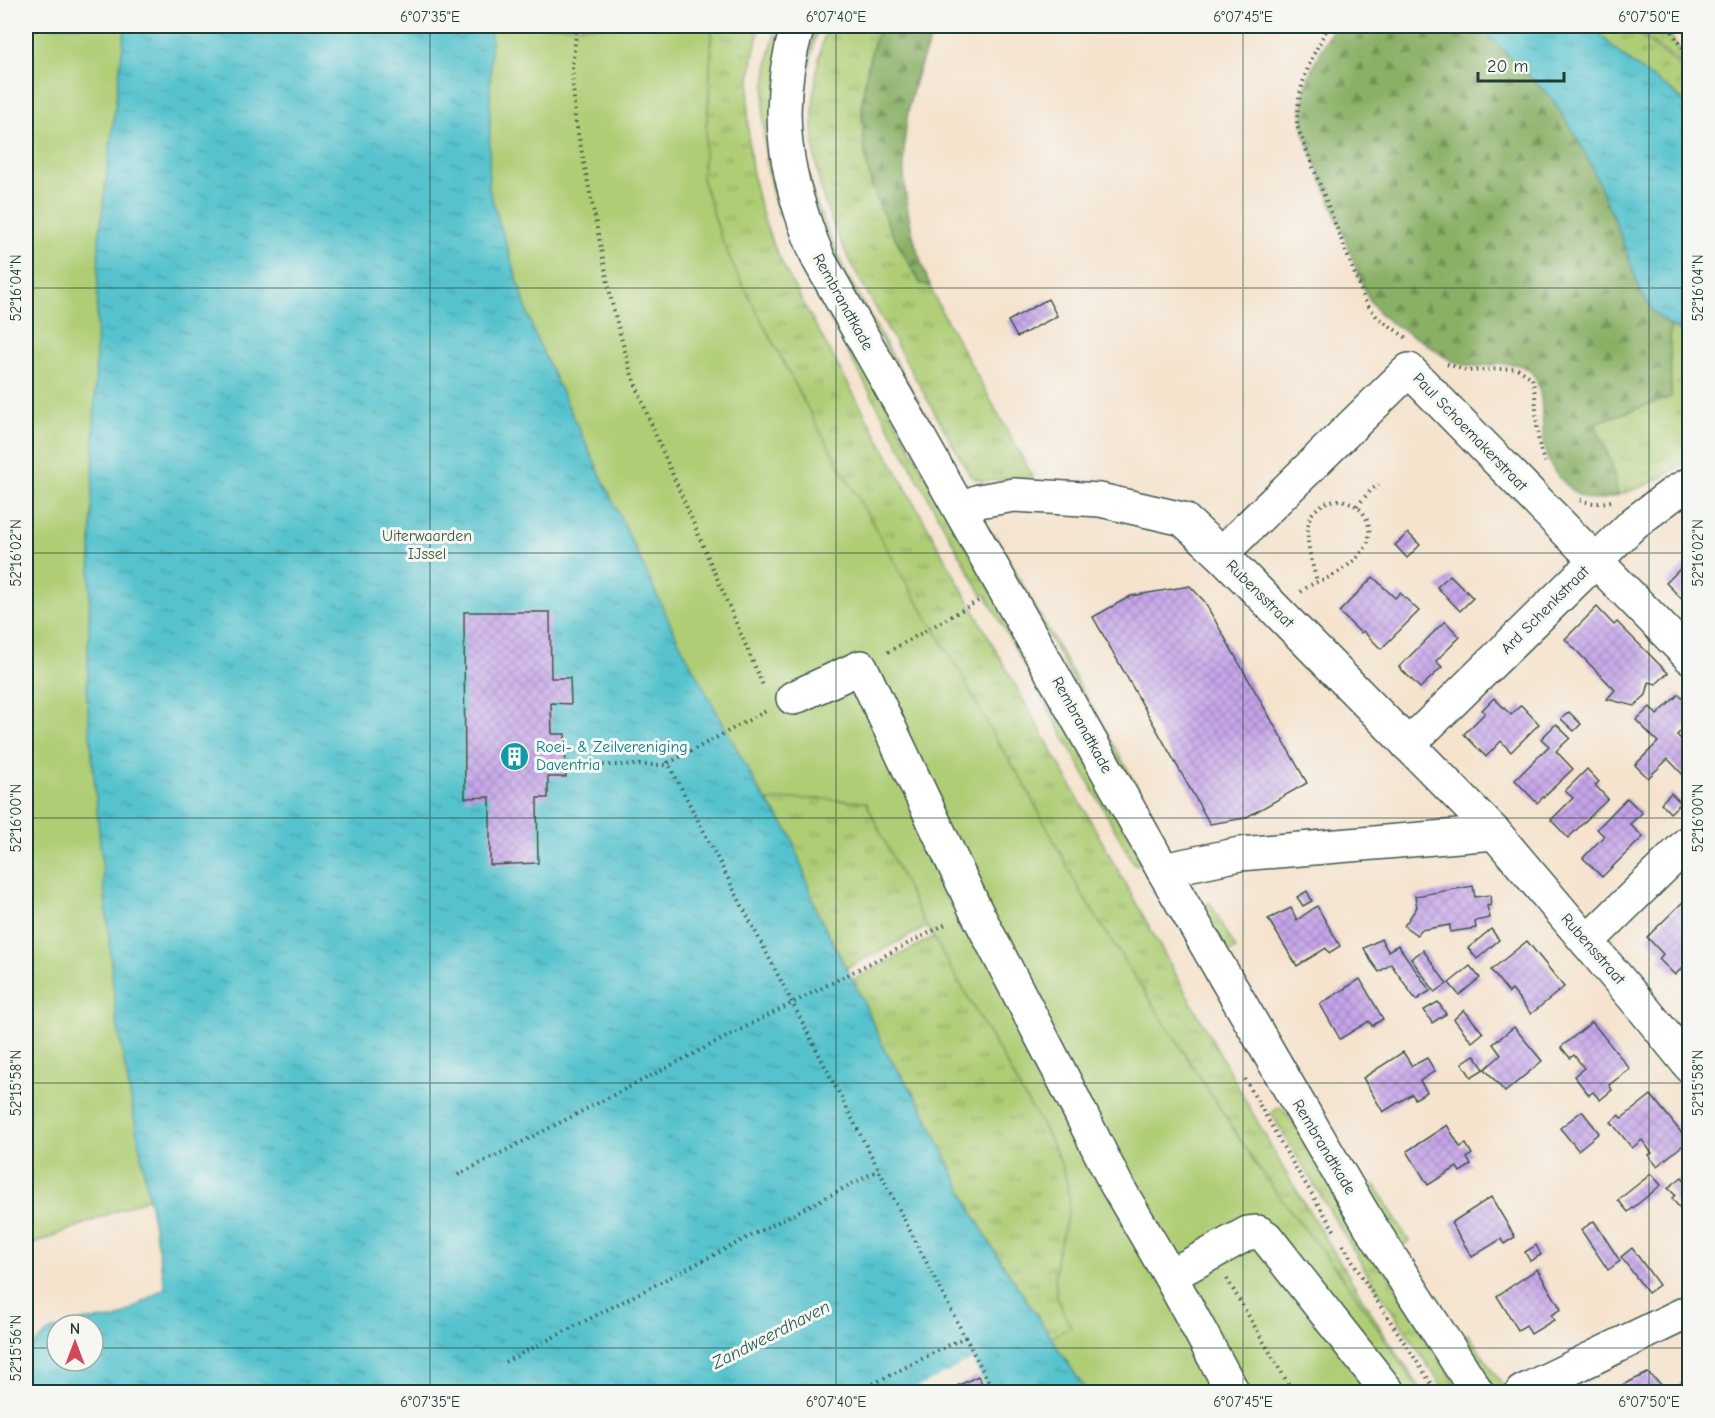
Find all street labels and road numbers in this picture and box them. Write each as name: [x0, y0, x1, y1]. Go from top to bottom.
street label: Rembrandtkade: [809, 251, 877, 353]
street label: Paul Schoemakerstraat: [1409, 369, 1531, 495]
street label: Rubensstraat: [1222, 556, 1298, 632]
street label: Ard Schenkstraat: [1497, 562, 1593, 658]
street label: Rembrandtkade: [1048, 674, 1116, 776]
street label: Rubensstraat: [1557, 910, 1629, 988]
street label: Rembrandtkade: [1289, 1096, 1359, 1198]

